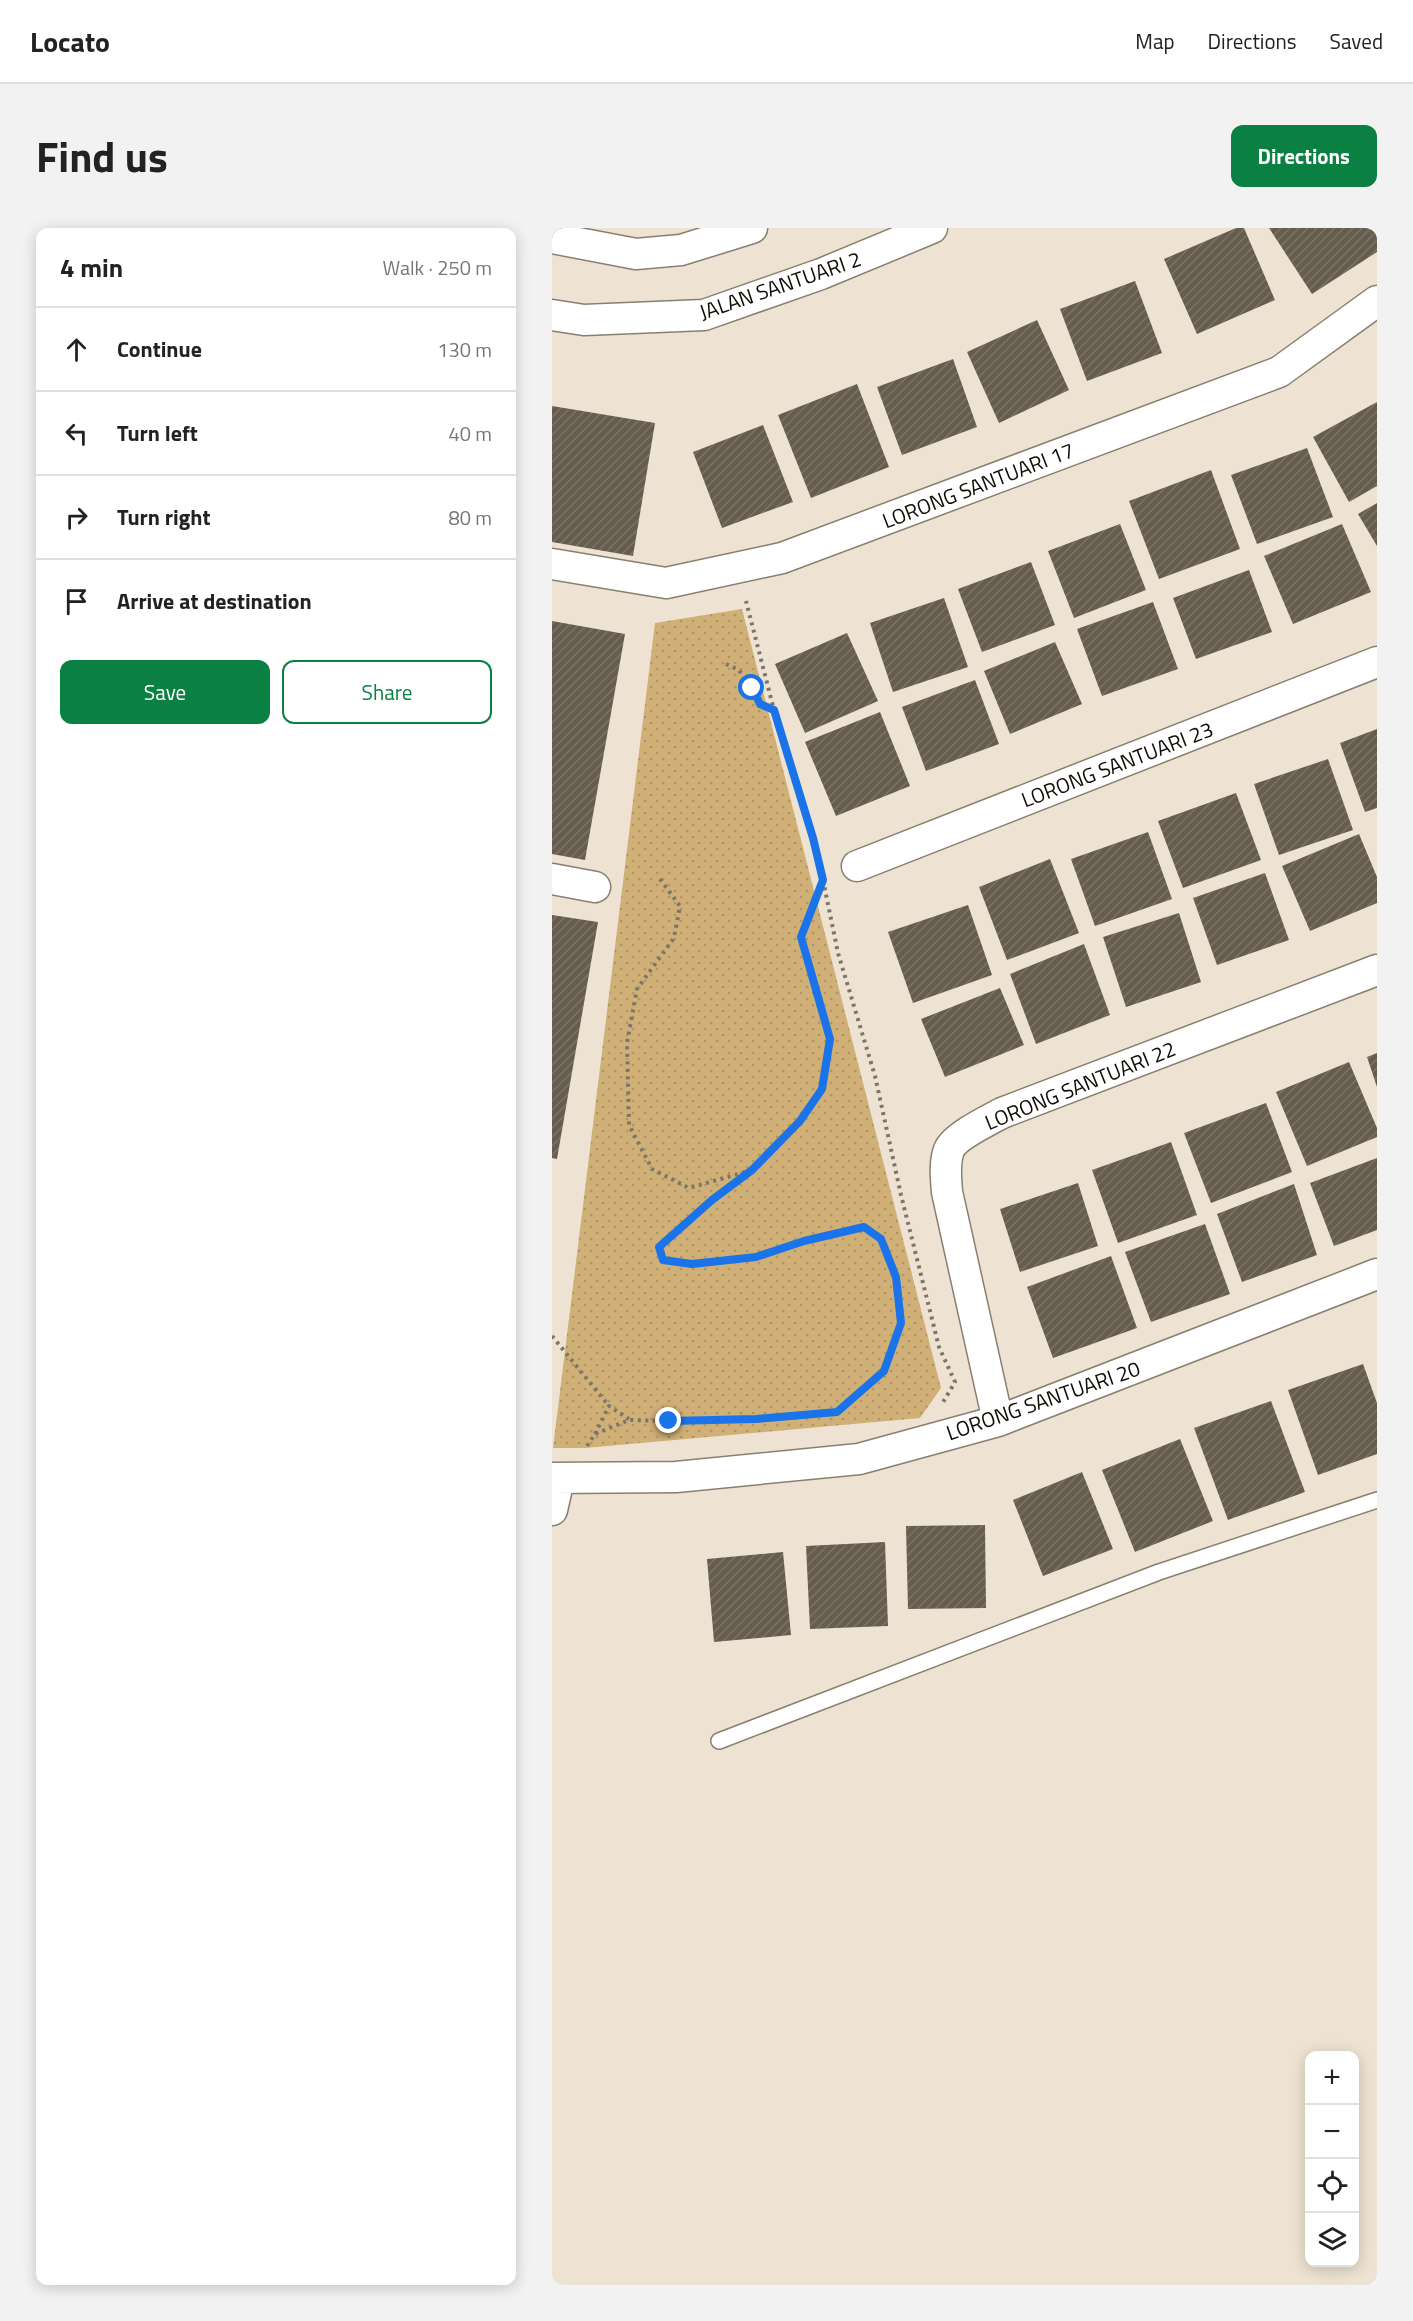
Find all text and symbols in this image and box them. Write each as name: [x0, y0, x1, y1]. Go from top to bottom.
text: Locato: [30, 20, 110, 63]
text: Map: [1135, 25, 1175, 57]
text: Directions: [1208, 25, 1297, 57]
text: Saved: [1330, 25, 1383, 57]
text: Find us: [36, 124, 168, 188]
button: Directions: [1231, 125, 1377, 187]
street label: JALAN SANTUARI 2: [695, 242, 865, 328]
text: 4 min: [60, 248, 123, 287]
text: Walk · 250 m: [383, 252, 492, 283]
text: Continue: [117, 332, 202, 366]
icon: ahead: [60, 333, 93, 366]
text: 130 m: [437, 334, 492, 365]
text: Turn left: [117, 416, 198, 450]
icon: left: [60, 417, 93, 450]
text: 40 m: [448, 418, 492, 449]
street label: LORONG SANTUARI 17: [877, 434, 1079, 536]
text: Turn right: [117, 500, 211, 534]
icon: right: [60, 501, 93, 534]
text: 80 m: [448, 502, 492, 533]
text: Arrive at destination: [117, 584, 312, 618]
icon: arrive: [60, 585, 93, 618]
button: Save: [60, 660, 270, 724]
button: Share: [282, 660, 492, 724]
route start: [738, 674, 764, 700]
street label: LORONG SANTUARI 23: [1016, 713, 1218, 815]
street label: LORONG SANTUARI 22: [980, 1032, 1180, 1138]
street label: LORONG SANTUARI 20: [942, 1352, 1144, 1448]
route end: [655, 1407, 681, 1433]
map controls: [1305, 2051, 1359, 2267]
button: +: [1305, 2051, 1359, 2105]
button: −: [1305, 2105, 1359, 2159]
button: locate: [1305, 2159, 1359, 2213]
button: layers: [1305, 2213, 1359, 2267]

